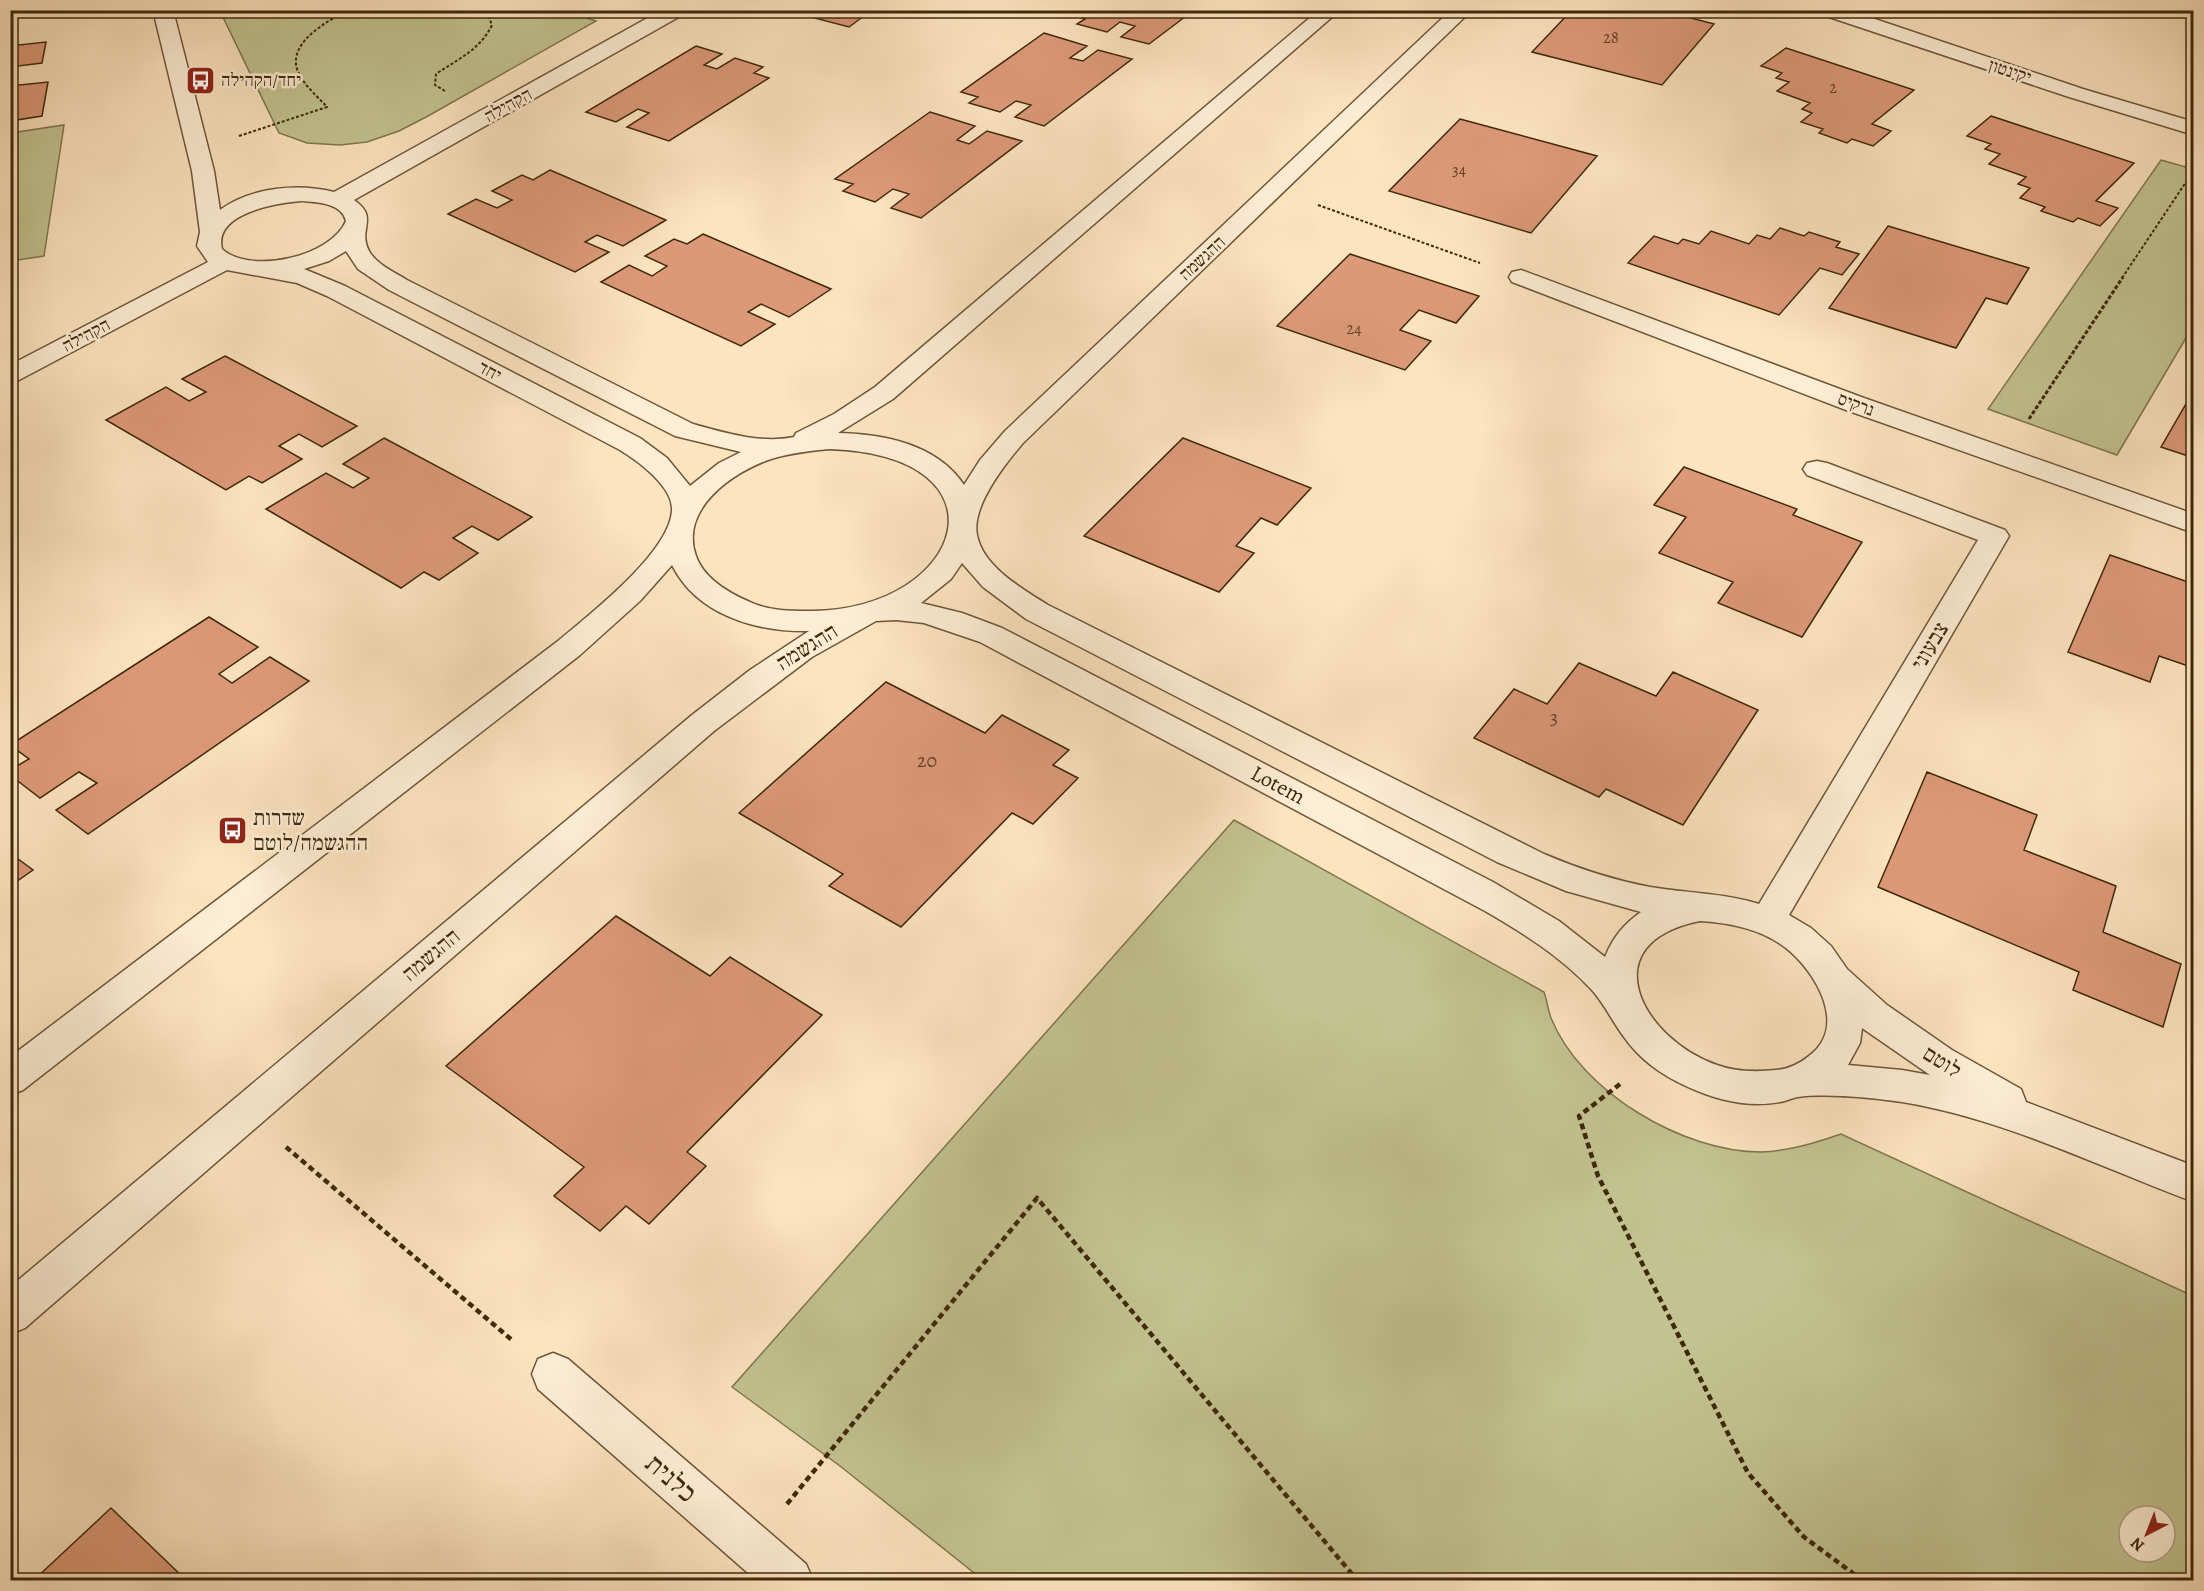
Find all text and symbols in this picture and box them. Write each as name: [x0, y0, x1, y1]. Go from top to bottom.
house number: 28: [1603, 27, 1619, 49]
street label: יקינטון: [1986, 53, 2034, 89]
bus stop icon: יחד/הקהילה: [184, 64, 216, 96]
place label: יחד/הקהילה: [221, 68, 301, 92]
house number: 2: [1829, 77, 1837, 99]
street label: הקהילה: [480, 82, 536, 128]
house number: 34: [1452, 159, 1466, 181]
street label: ההגשמה: [1174, 230, 1230, 286]
street label: הקהילה: [58, 312, 114, 358]
house number: 24: [1347, 318, 1361, 340]
street label: יחד: [474, 355, 506, 387]
street label: נרקיס: [1834, 386, 1878, 422]
street label: ההגשמה: [770, 616, 844, 678]
street label: צבעוני: [1904, 616, 1956, 676]
house number: 3: [1550, 704, 1558, 731]
house number: 20: [917, 747, 937, 774]
street label: Lotem: [1246, 758, 1310, 812]
place label: שדרות ההגשמה/לוטם: [253, 803, 368, 858]
bus stop icon: שדרות ההגשמה/לוטם: [216, 815, 248, 847]
street label: ההגשמה: [395, 922, 467, 988]
street label: לוטם: [1917, 1039, 1967, 1085]
street label: כלנית: [638, 1446, 704, 1510]
north arrow: [2117, 1504, 2177, 1564]
text: N: [2126, 1532, 2149, 1556]

